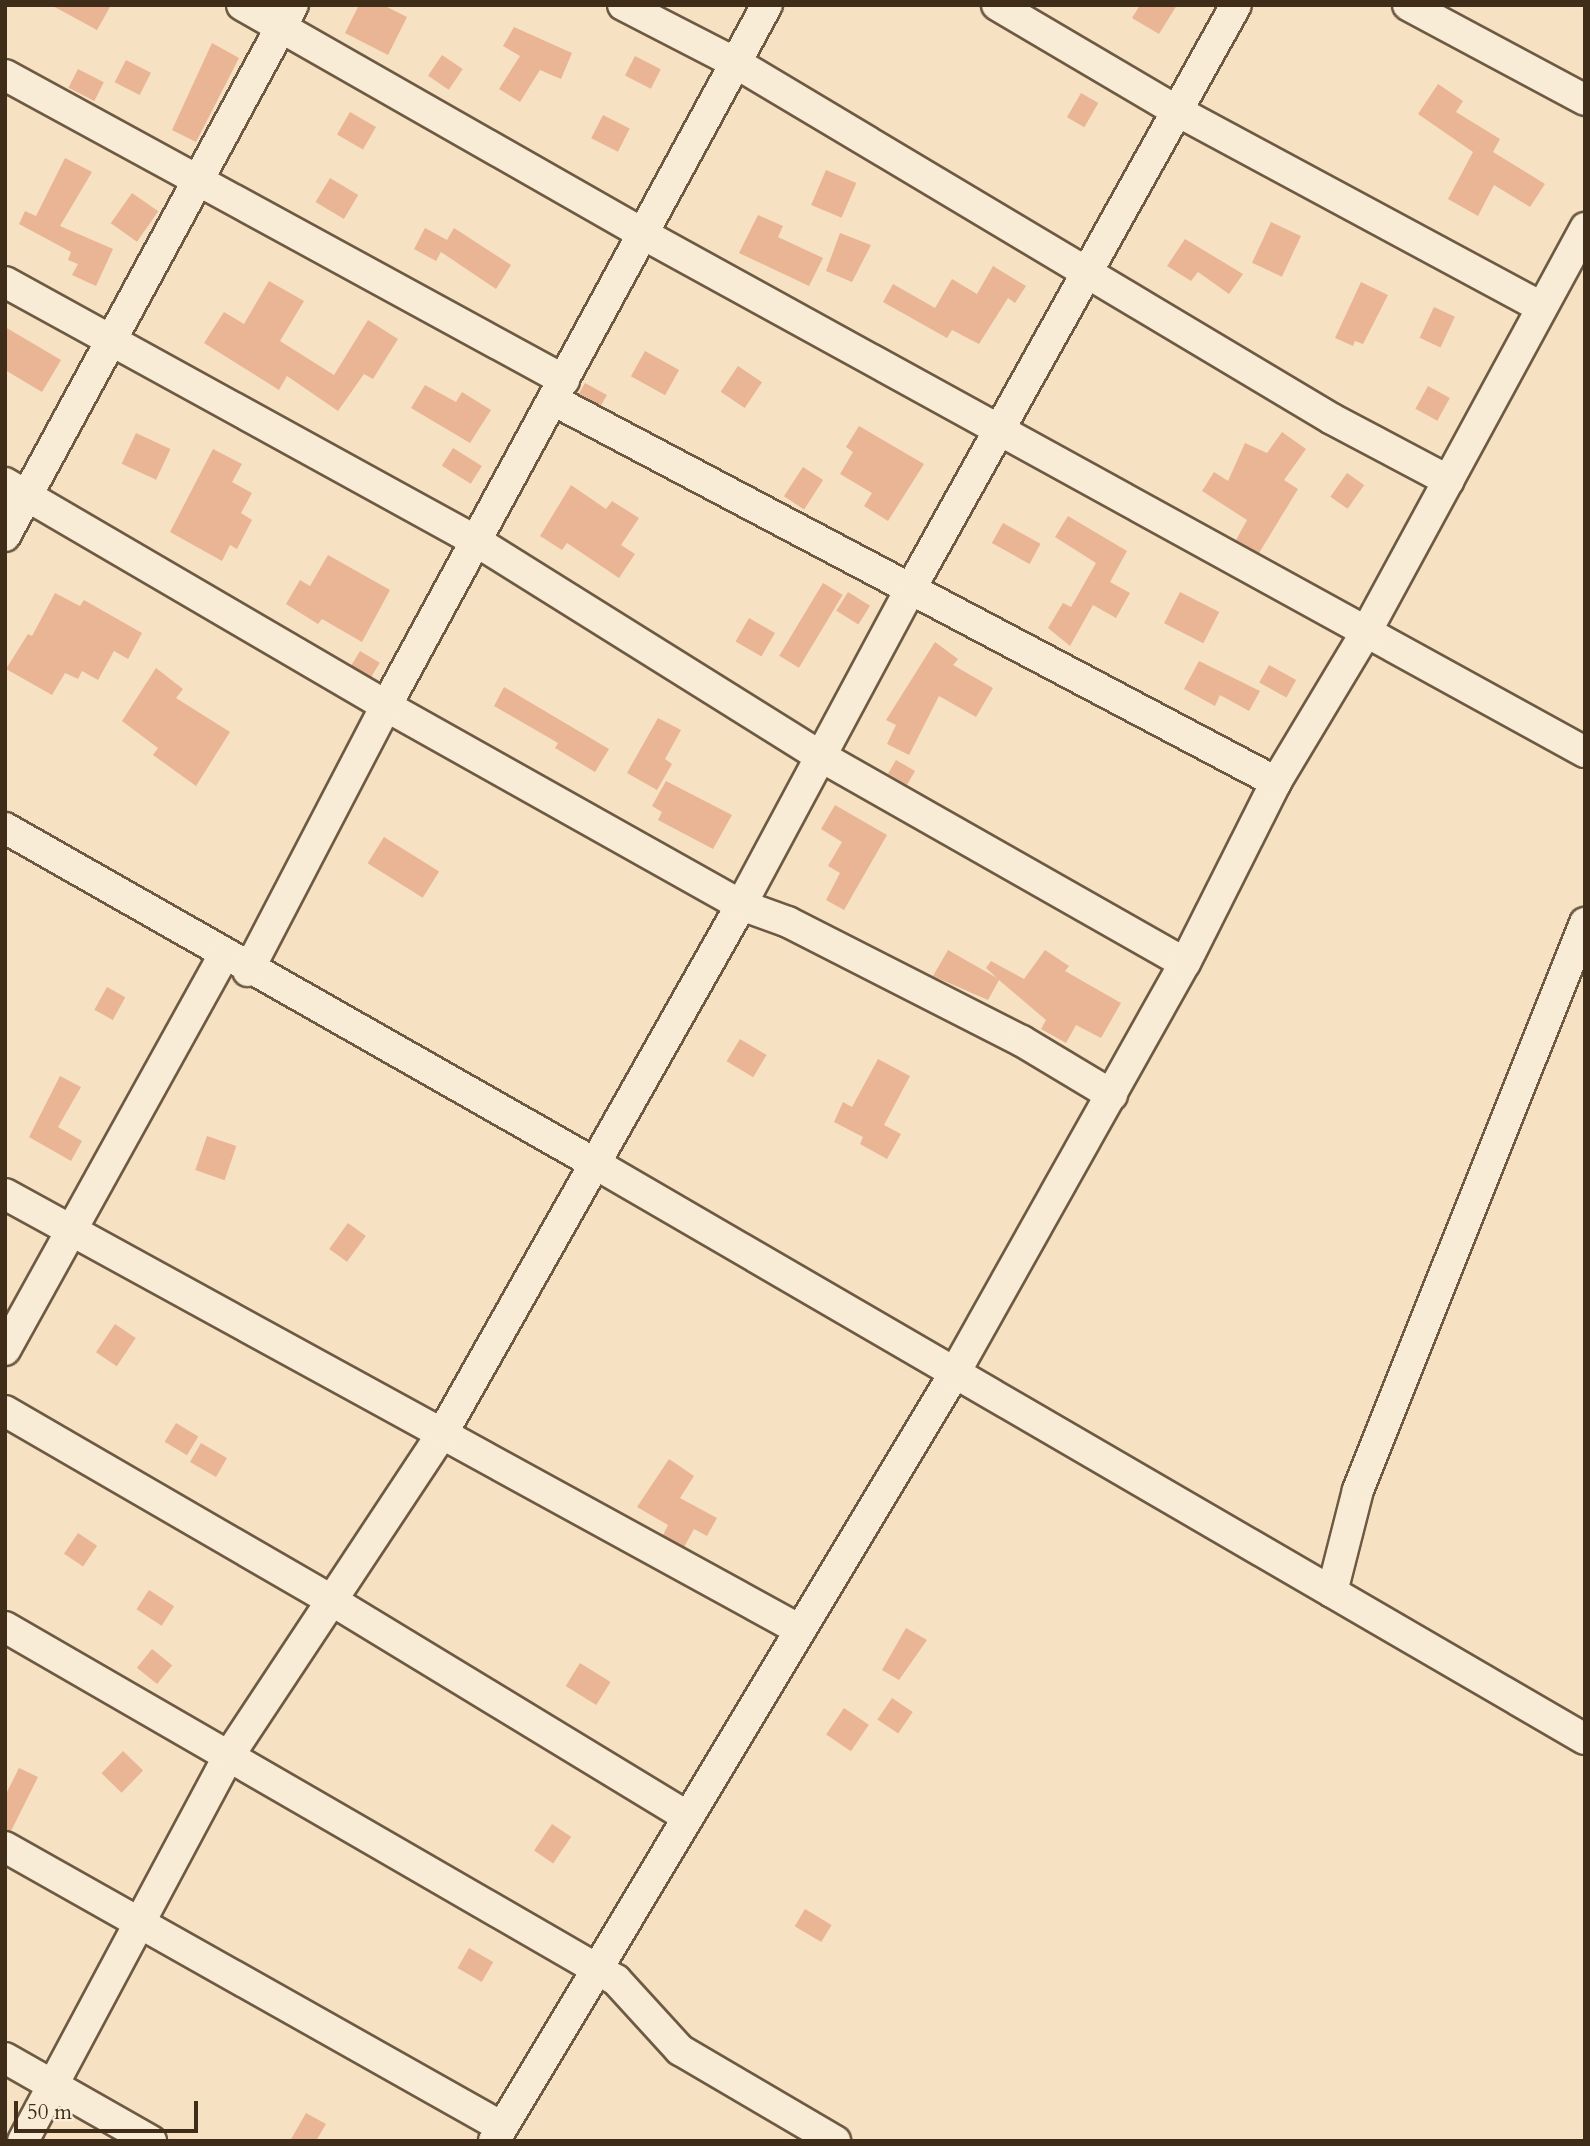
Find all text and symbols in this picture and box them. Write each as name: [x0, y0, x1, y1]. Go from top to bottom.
scale bar: [18, 2086, 201, 2130]
text: 50 m: [27, 2098, 72, 2127]

